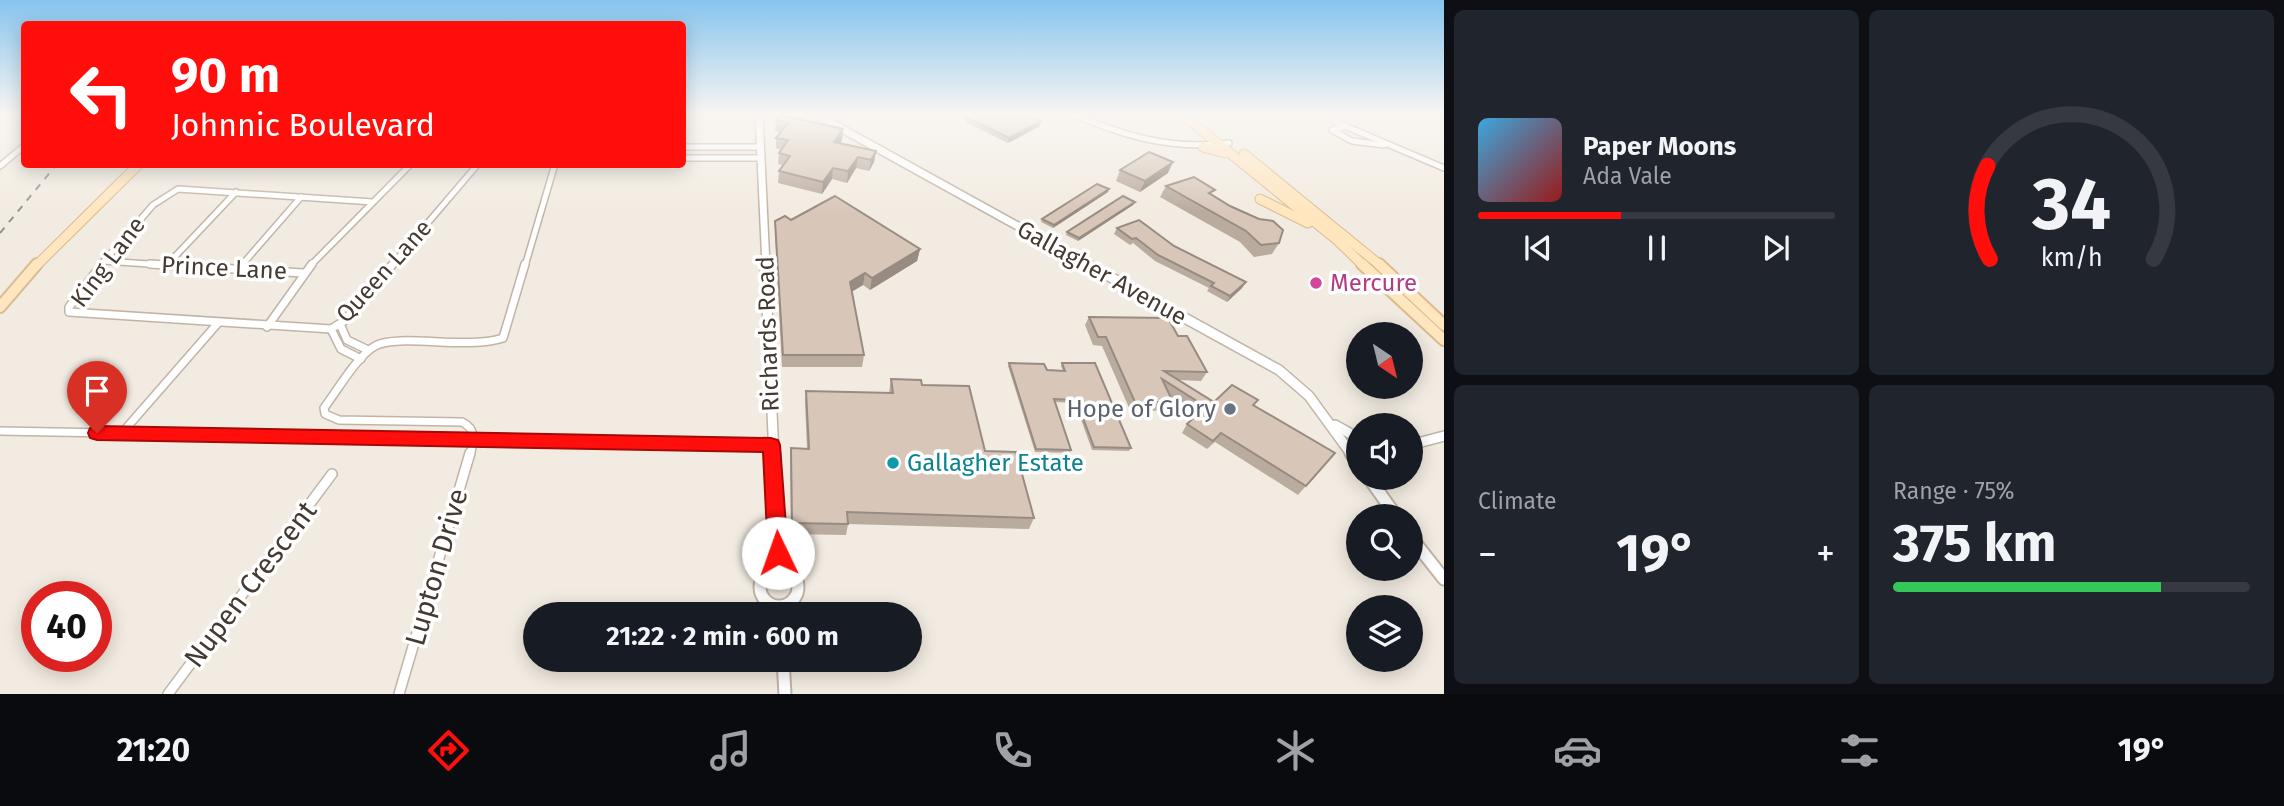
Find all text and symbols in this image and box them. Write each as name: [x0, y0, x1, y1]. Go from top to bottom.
text: 90 m: [171, 46, 280, 105]
icon: left: [56, 49, 147, 140]
text: Johnnic Boulevard: [171, 106, 435, 144]
text: Paper Moons: [1583, 131, 1736, 162]
text: 34: [2031, 161, 2111, 248]
text: Ada Vale: [1583, 162, 1672, 190]
street label: King Lane: [65, 211, 151, 313]
street label: Queen Lane: [330, 214, 438, 328]
street label: Gallagher Avenue: [1012, 215, 1192, 331]
icon: previous: [1519, 229, 1557, 267]
icon: pause: [1638, 229, 1676, 267]
icon: next: [1757, 229, 1795, 267]
text: km/h: [2041, 243, 2102, 273]
street label: Prince Lane: [160, 251, 288, 285]
street label: Richards Road: [751, 256, 785, 412]
place label: Mercure: [1330, 269, 1417, 297]
marker: Mercure: [1308, 275, 1324, 291]
north arrow: [1346, 322, 1423, 399]
map controls: [1346, 322, 1423, 672]
pin: [67, 361, 127, 433]
icon: arrive: [78, 372, 116, 410]
place label: Hope of Glory: [1066, 395, 1216, 423]
marker: Hope of Glory: [1222, 401, 1238, 417]
button: sound: [1346, 413, 1423, 490]
place label: Gallagher Estate: [907, 449, 1084, 477]
marker: Gallagher Estate: [885, 455, 901, 471]
text: Range · 75%: [1893, 477, 2014, 505]
street label: Lupton Drive: [398, 485, 475, 650]
text: Climate: [1478, 487, 1557, 515]
street label: Nupen Crescent: [177, 494, 324, 674]
button: search: [1346, 504, 1423, 581]
text: 375 km: [1893, 512, 2056, 575]
position arrow: [741, 516, 815, 590]
text: 19°: [1616, 522, 1697, 585]
text: −: [1478, 531, 1497, 577]
text: +: [1816, 531, 1835, 577]
speed limit sign: 40: [21, 581, 112, 672]
button: layers: [1346, 595, 1423, 672]
text: 21:22 · 2 min · 600 m: [606, 621, 839, 652]
icon: directions: [424, 726, 473, 775]
icon: music: [706, 726, 755, 775]
icon: phone: [988, 726, 1037, 775]
icon: climate: [1271, 726, 1320, 775]
icon: car: [1553, 726, 1602, 775]
icon: filters: [1835, 726, 1884, 775]
text: 21:20: [117, 731, 190, 769]
text: 19°: [2118, 731, 2167, 769]

